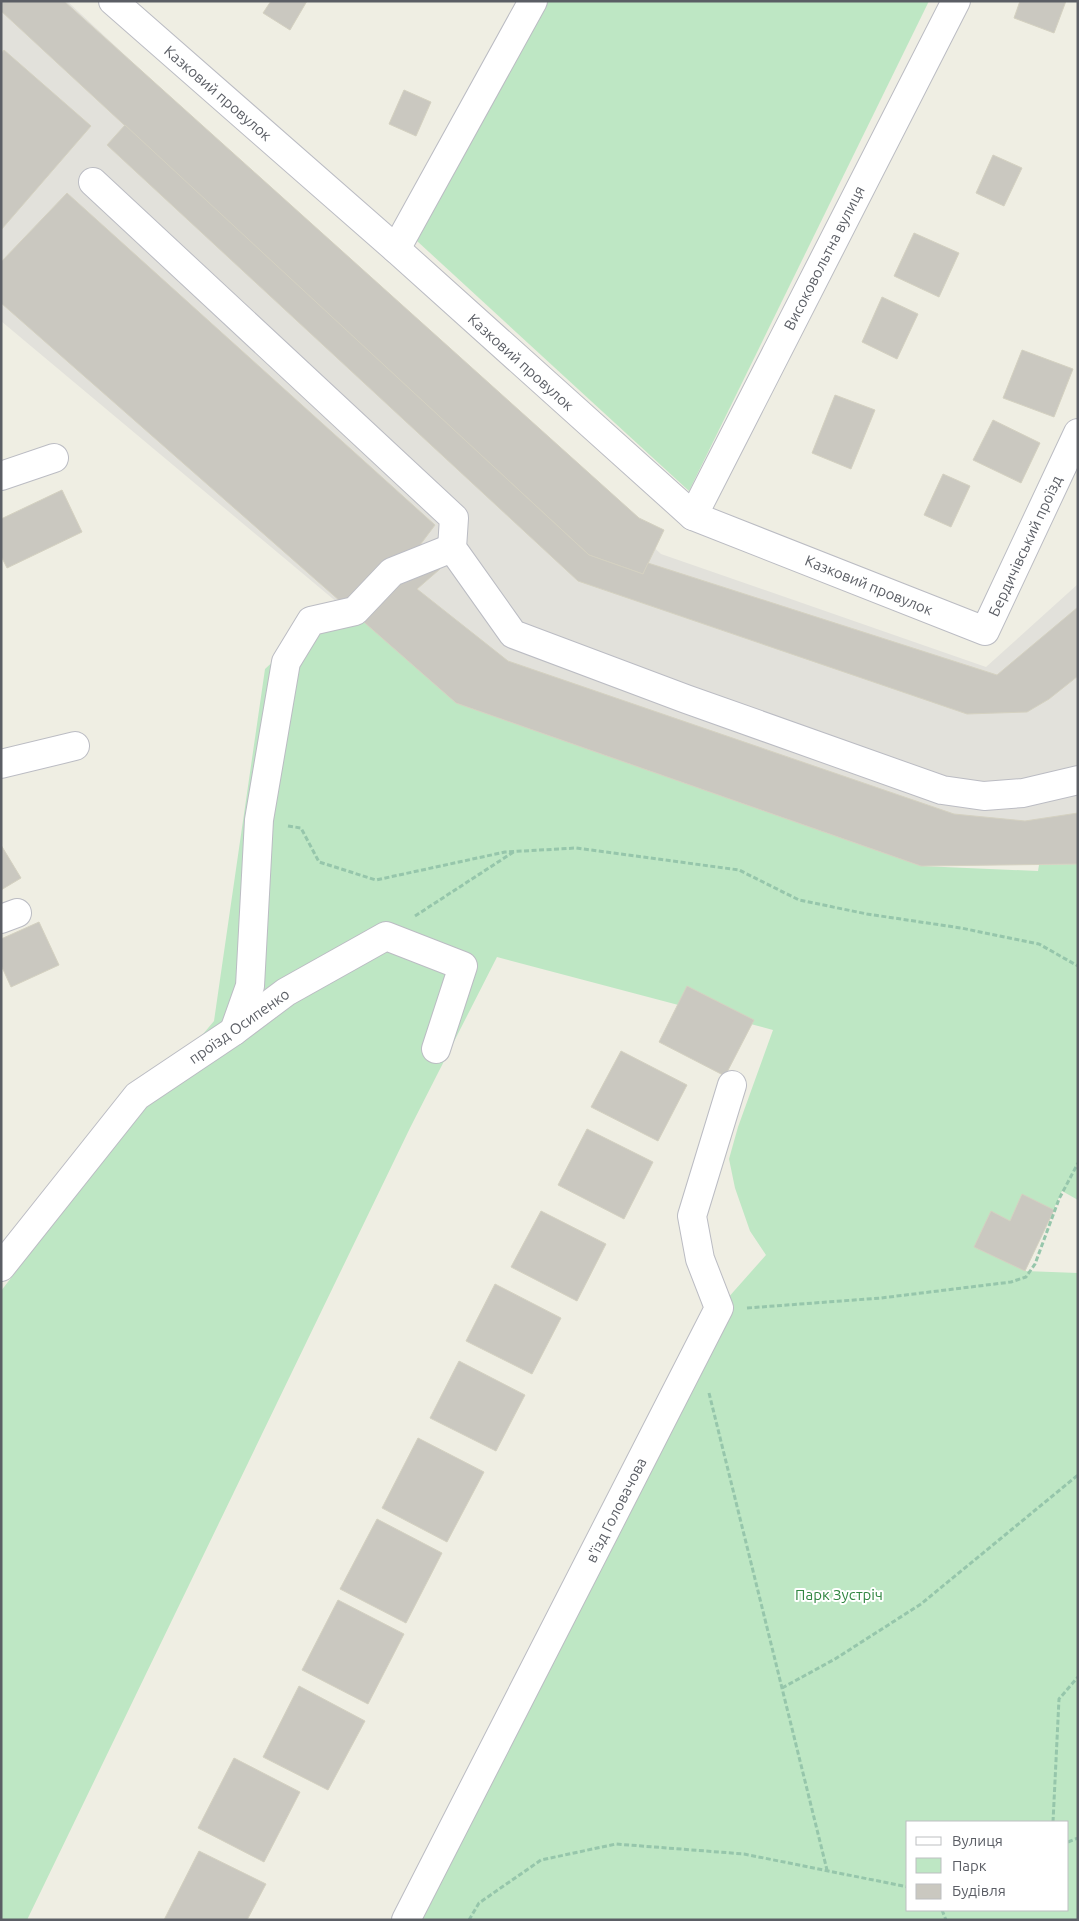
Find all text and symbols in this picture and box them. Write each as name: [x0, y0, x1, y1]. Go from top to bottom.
street label: Казковий провулок: [161, 42, 275, 144]
street label: Високовольтна вулиця: [780, 183, 868, 333]
street label: Казковий провулок: [465, 310, 578, 414]
street label: Бердичівський проїзд: [985, 473, 1065, 619]
street label: Казковий провулок: [803, 552, 936, 619]
street label: проїзд Осипенко: [186, 985, 292, 1067]
street label: в'їзд Головачова: [582, 1455, 650, 1565]
park label: Парк Зустріч: [795, 1586, 883, 1603]
legend: [906, 1821, 1069, 1911]
text: Вулиця: [952, 1832, 1003, 1849]
text: Парк: [952, 1857, 987, 1874]
text: Будівля: [952, 1882, 1006, 1899]

